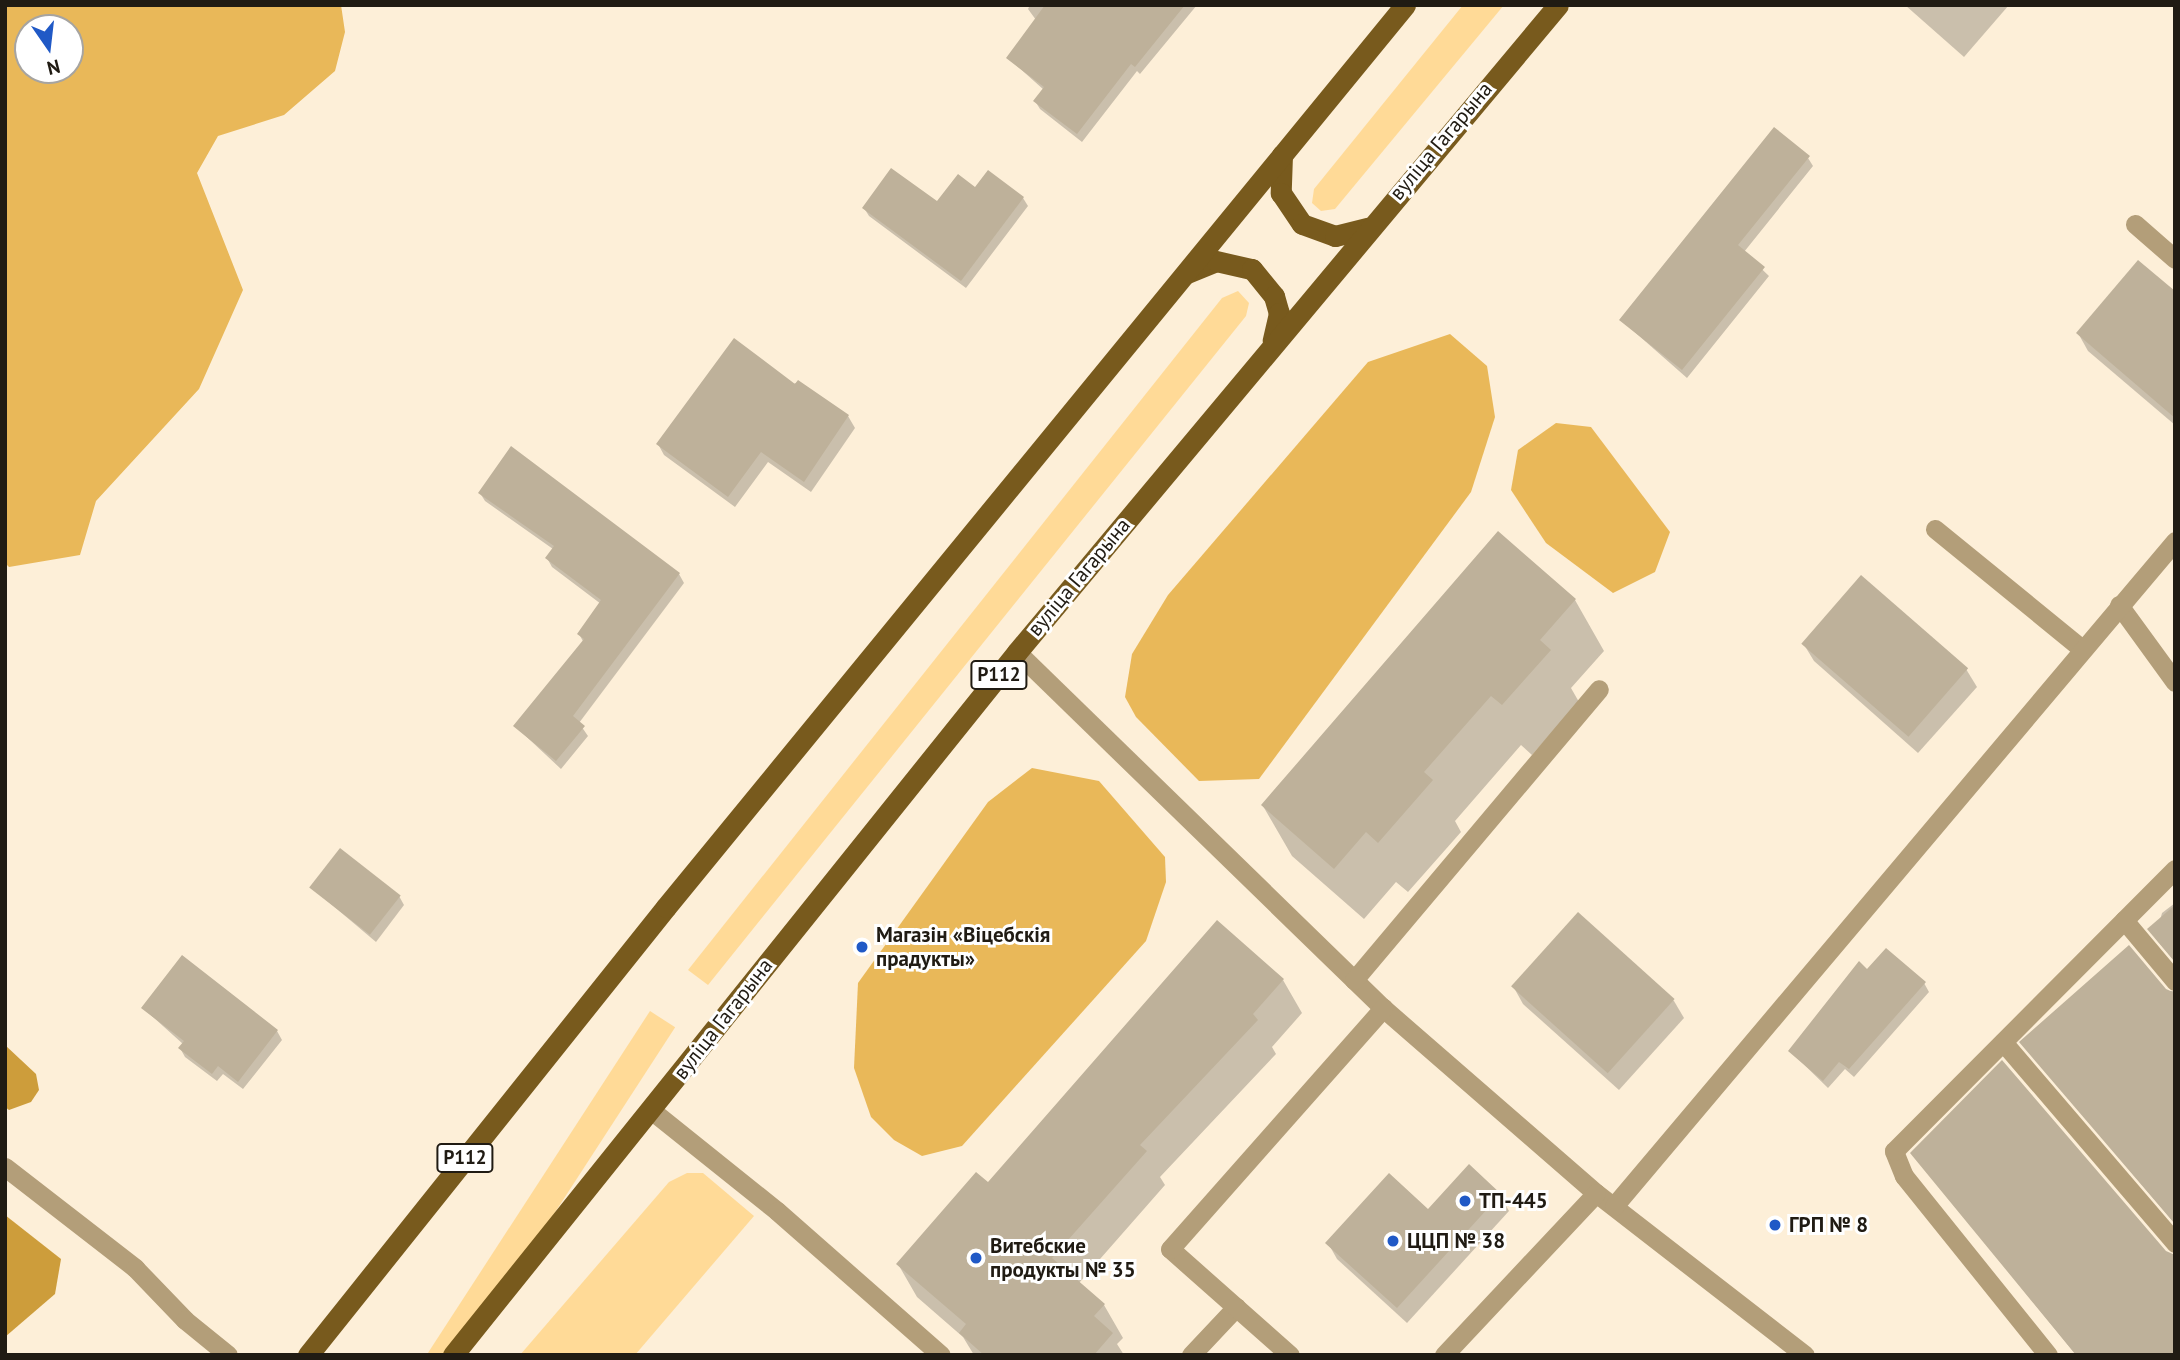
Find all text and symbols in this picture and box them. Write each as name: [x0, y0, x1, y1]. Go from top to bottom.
north arrow: [14, 14, 84, 84]
text: N: [45, 54, 63, 81]
street label: вуліца Гагарына: [1384, 77, 1498, 205]
street label: вуліца Гагарына: [1022, 513, 1136, 641]
road number: Р112: [969, 660, 1029, 690]
place label: Магазін «Віцебскія прадукты»: [876, 922, 1050, 972]
marker: Магазін «Віцебскія прадукты»: [854, 939, 870, 955]
street label: вуліца Гагарына: [668, 954, 778, 1084]
road number: Р112: [435, 1142, 495, 1174]
place label: ТП-445: [1479, 1188, 1548, 1214]
marker: ТП-445: [1457, 1193, 1473, 1209]
place label: ГРП № 8: [1789, 1212, 1868, 1238]
marker: ГРП № 8: [1767, 1217, 1783, 1233]
place label: ЦЦП № 38: [1407, 1228, 1505, 1254]
place label: Витебские продукты № 35: [990, 1233, 1136, 1283]
marker: ЦЦП № 38: [1385, 1233, 1401, 1249]
marker: Витебские продукты № 35: [968, 1250, 984, 1266]

